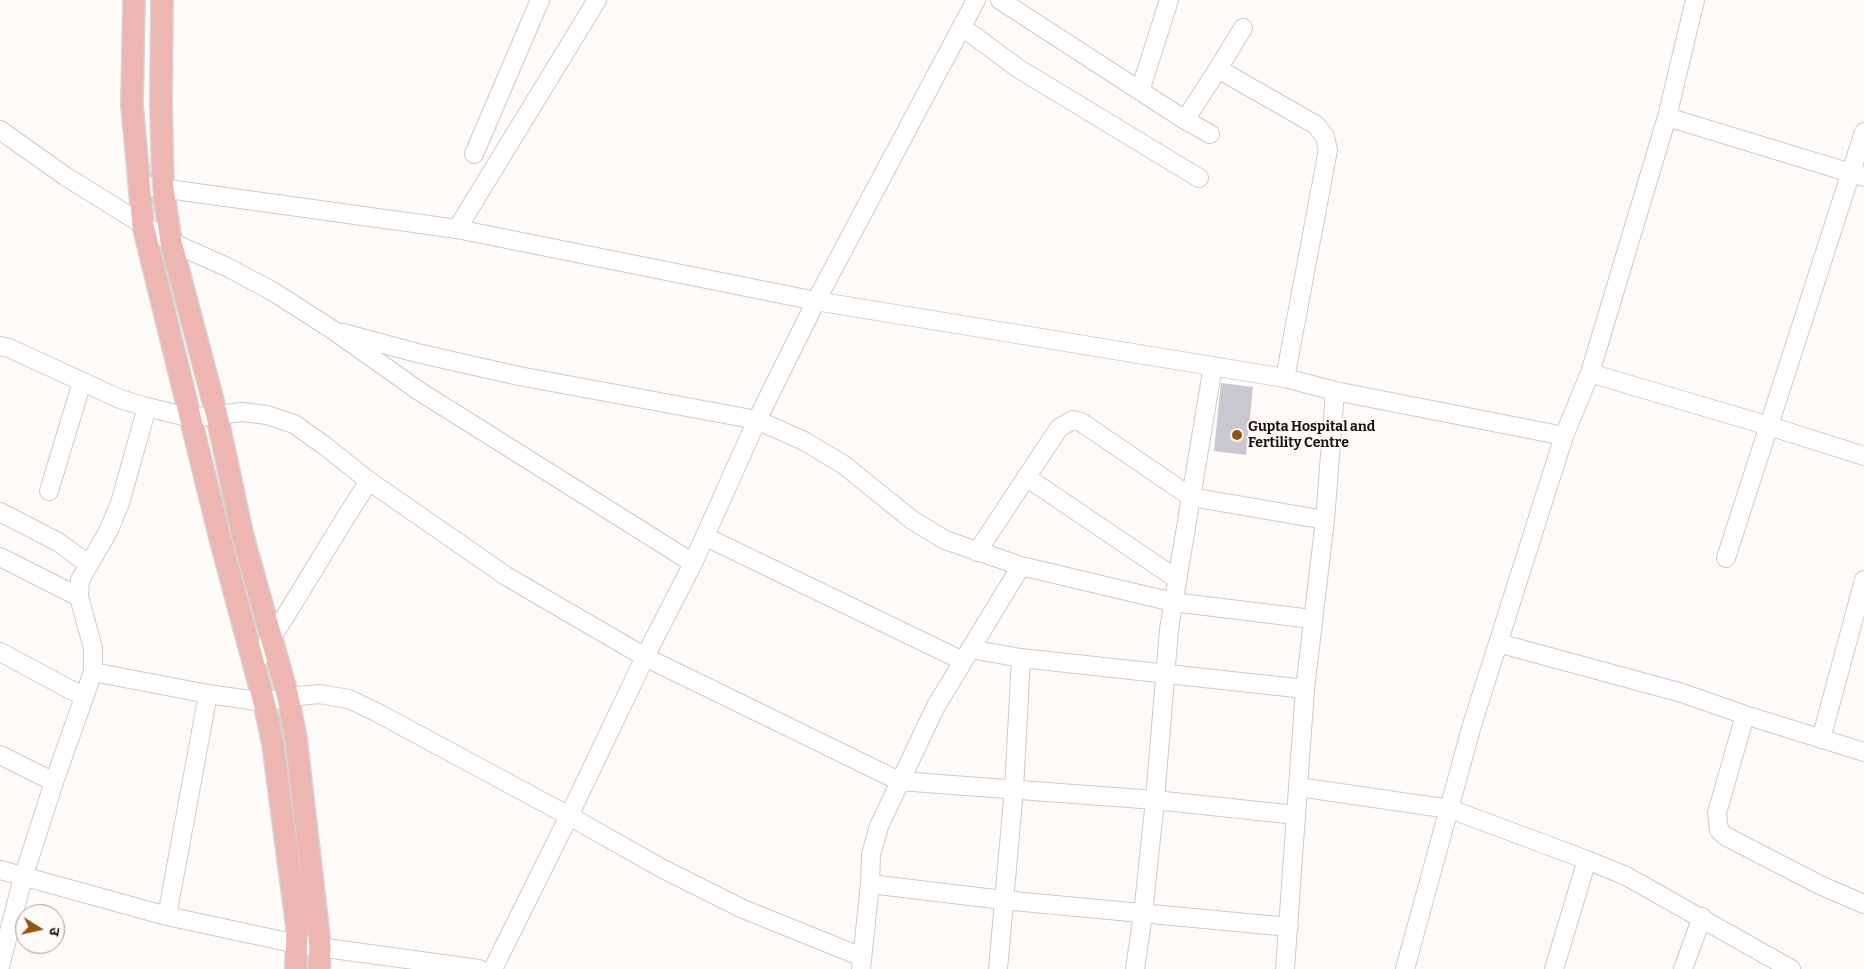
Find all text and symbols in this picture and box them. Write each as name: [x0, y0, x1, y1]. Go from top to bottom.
place label: Gupta Hospital and Fertility Centre: [1248, 419, 1375, 452]
marker: Gupta Hospital and Fertility Centre: [1230, 428, 1244, 442]
north arrow: [15, 904, 65, 954]
text: उ: [45, 926, 63, 937]

